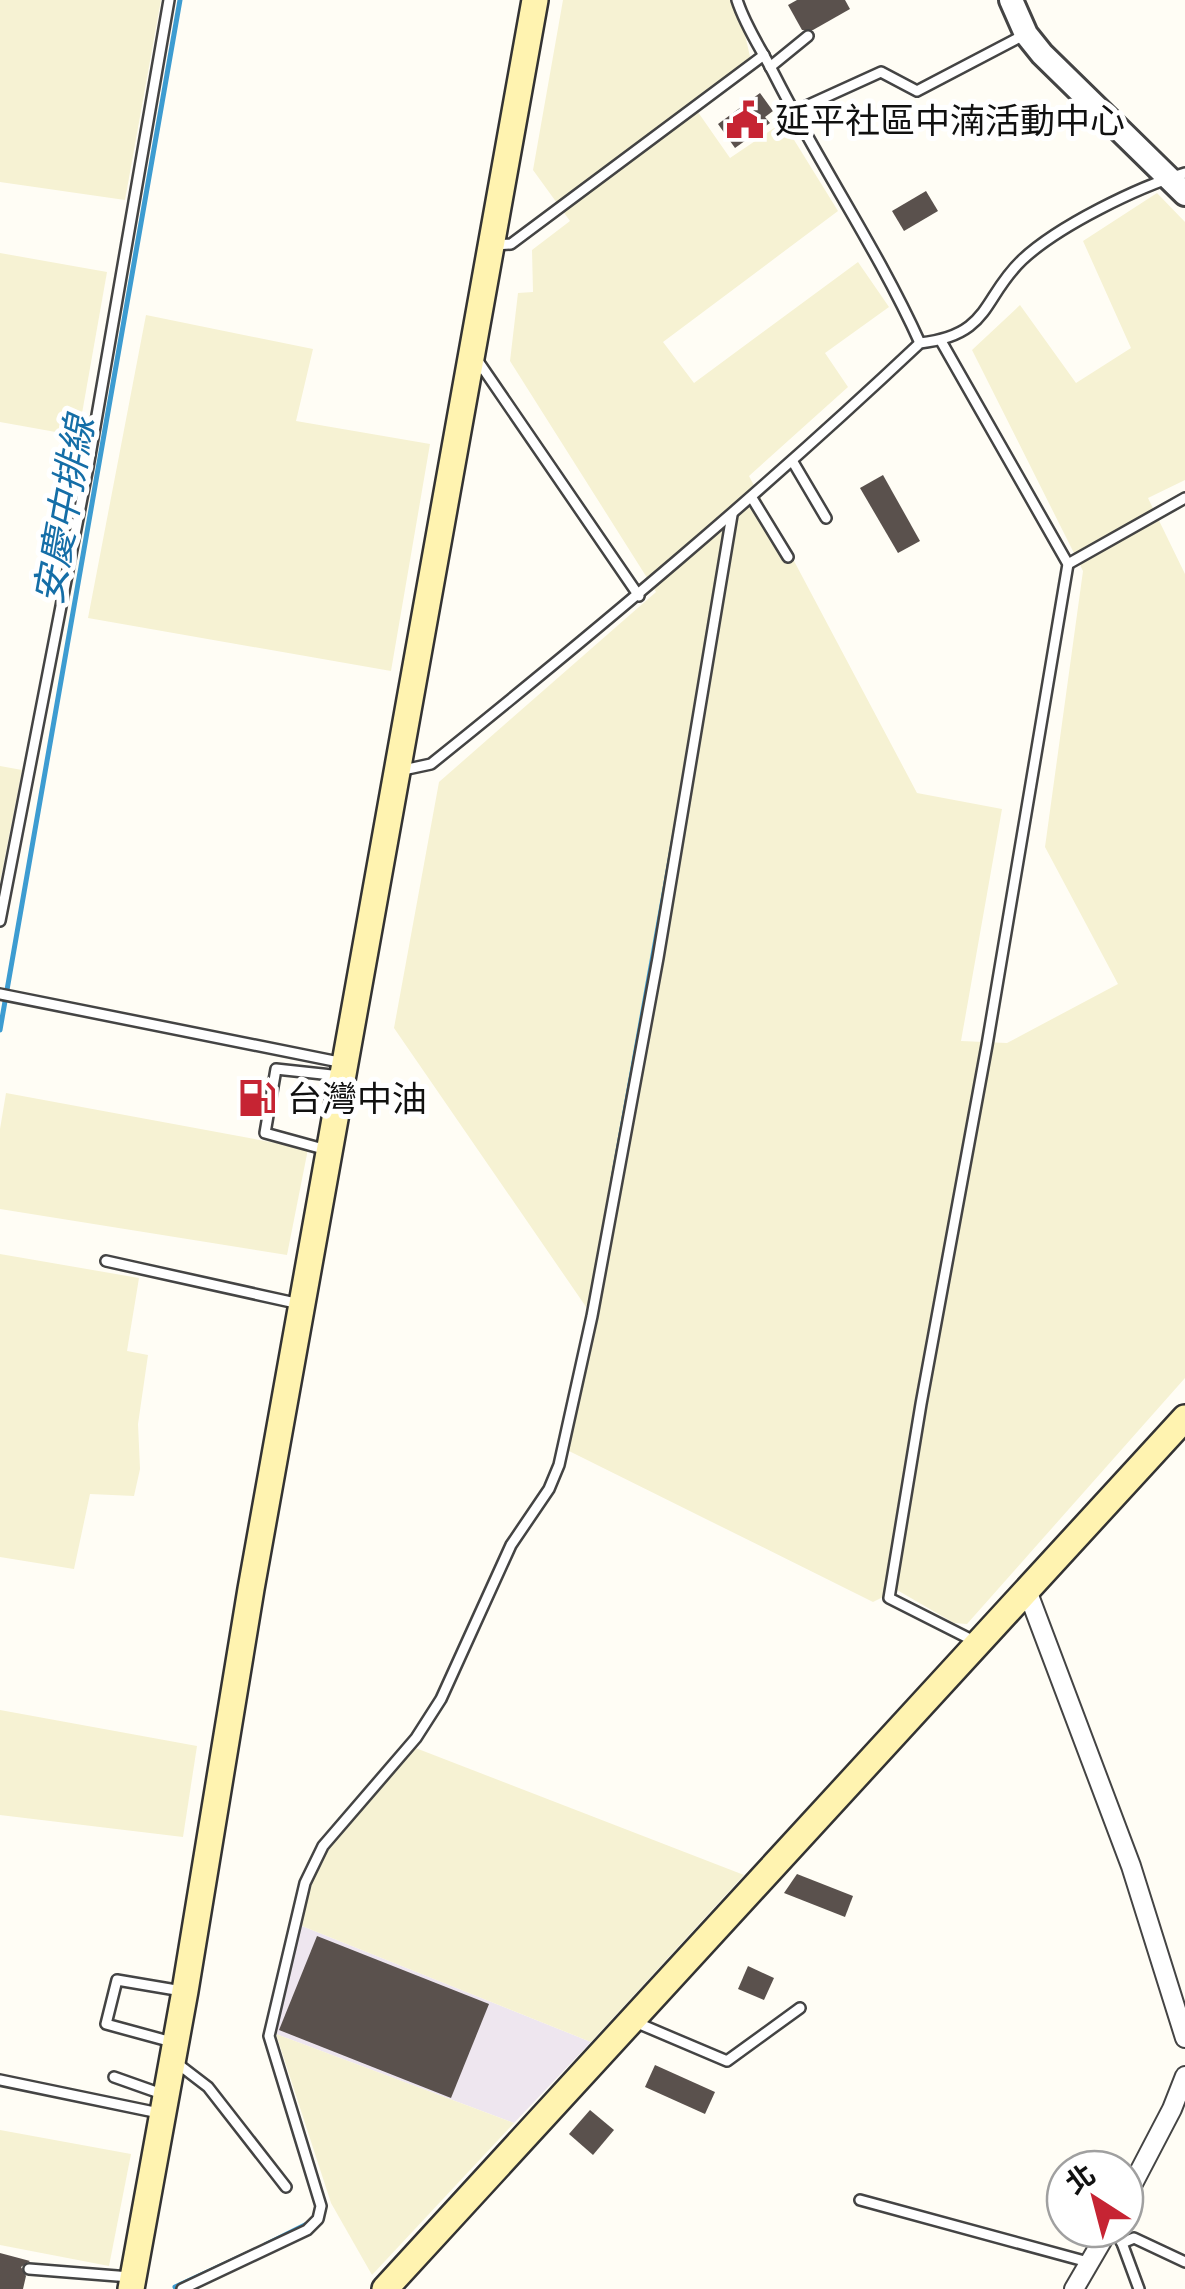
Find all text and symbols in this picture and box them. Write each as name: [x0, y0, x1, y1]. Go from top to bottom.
place label: 延平社區中湳活動中心: [775, 97, 1125, 143]
public building icon: 延平社區中湳活動中心: [724, 99, 766, 141]
water label: 安慶中排線: [22, 408, 104, 608]
place label: 台灣中油: [287, 1075, 427, 1121]
fuel station icon: 台灣中油: [236, 1077, 278, 1119]
north arrow: [1045, 2149, 1145, 2249]
text: 北: [1058, 2155, 1102, 2202]

